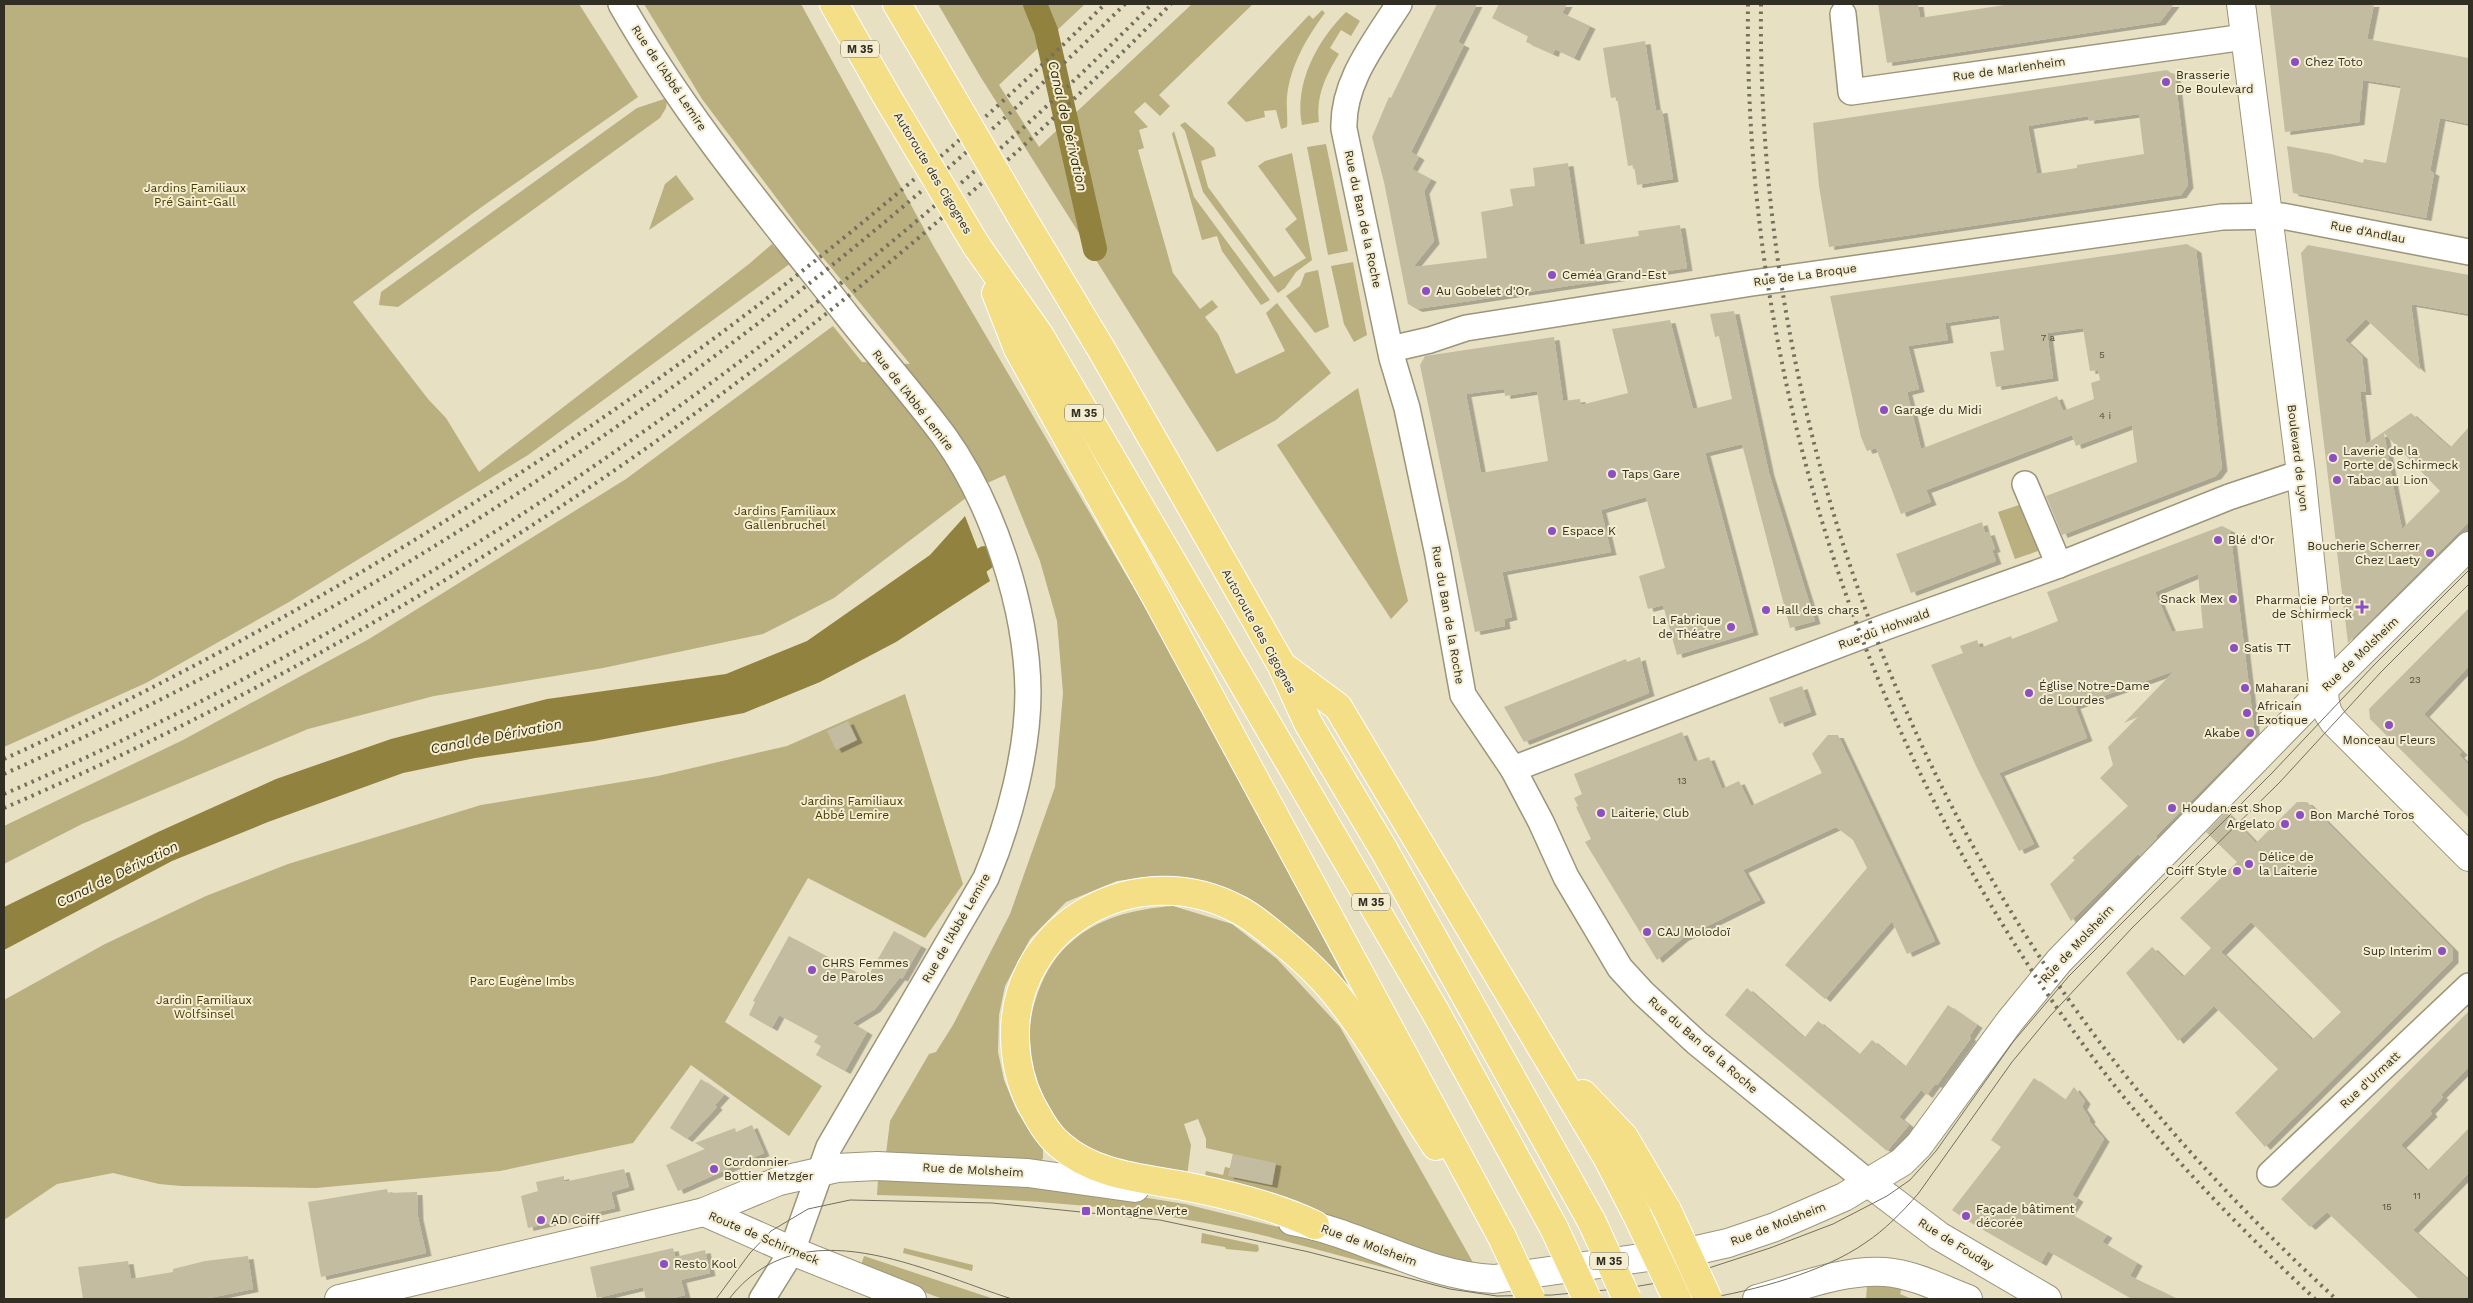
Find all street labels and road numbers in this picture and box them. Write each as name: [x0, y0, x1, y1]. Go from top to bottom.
street label: Rue de l'Abbé Lemire: [629, 23, 710, 133]
road number: M 35: [841, 41, 879, 58]
street label: Rue de Marlenheim: [1952, 54, 2066, 84]
street label: Autoroute des Cigognes: [891, 110, 975, 236]
street label: Rue du Ban de la Roche: [1342, 149, 1384, 289]
street label: Rue d'Andlau: [2329, 218, 2407, 246]
street label: Rue de La Broque: [1752, 261, 1858, 289]
street label: Rue de l'Abbé Lemire: [869, 347, 957, 453]
road number: M 35: [1065, 404, 1103, 422]
street label: Boulevard de Lyon: [2284, 404, 2312, 512]
street label: Rue du Ban de la Roche: [1429, 545, 1467, 685]
street label: Autoroute des Cigognes: [1219, 566, 1299, 696]
street label: Rue du Hohwald: [1836, 606, 1932, 652]
street label: Rue de Molsheim: [2319, 614, 2401, 694]
street label: Rue de l'Abbé Lemire: [919, 871, 993, 985]
road number: M 35: [1352, 894, 1390, 910]
street label: Rue de Molsheim: [2037, 902, 2117, 986]
street label: Rue du Ban de la Roche: [1645, 994, 1761, 1096]
street label: Rue d'Urmatt: [2337, 1049, 2403, 1111]
street label: Rue de Molsheim: [922, 1160, 1024, 1180]
street label: Rue de Molsheim: [1728, 1199, 1828, 1249]
street label: Route de Schirmeck: [707, 1208, 822, 1268]
street label: Rue de Fouday: [1916, 1215, 1997, 1273]
street label: Rue de Molsheim: [1319, 1221, 1419, 1269]
road number: M 35: [1590, 1252, 1628, 1270]

